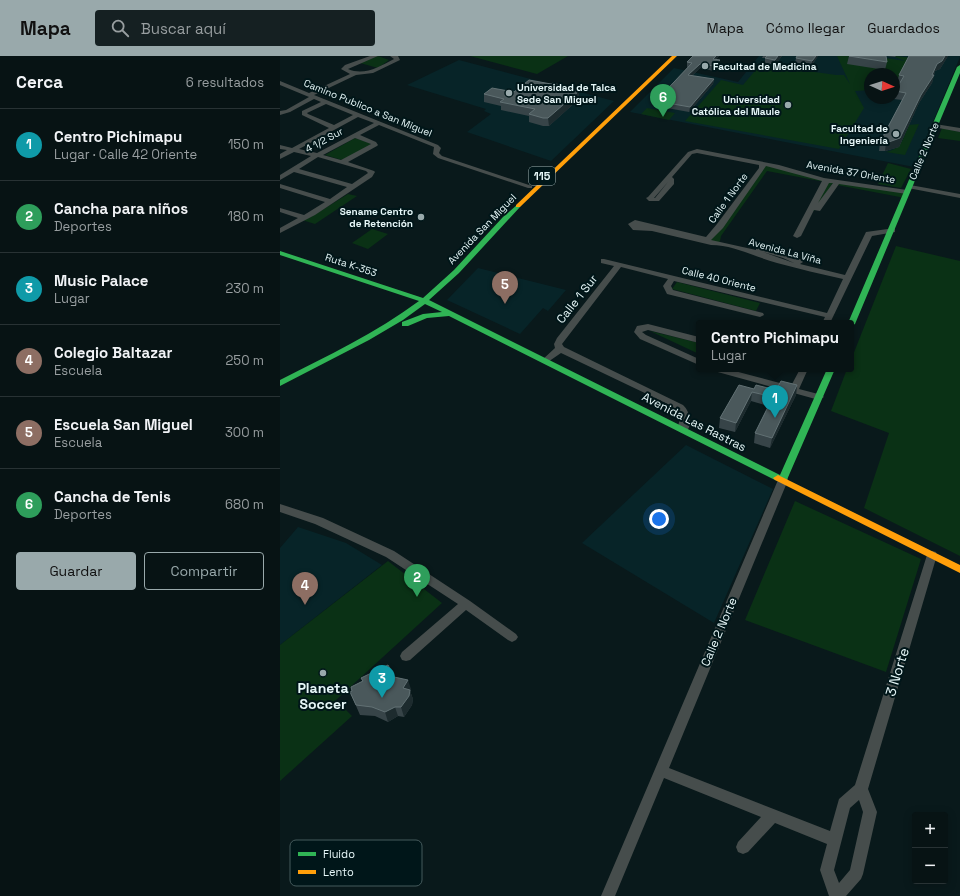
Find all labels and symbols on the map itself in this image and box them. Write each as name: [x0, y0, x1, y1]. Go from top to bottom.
place label: Facultad de Medicina: [713, 60, 817, 73]
marker: Facultad de Medicina: [700, 61, 710, 71]
north arrow: [864, 68, 900, 104]
street label: Camino Publico a San Miguel: [302, 76, 434, 140]
place label: Universidad de Talca Sede San Miguel: [517, 81, 616, 106]
pin: 6: [650, 84, 676, 117]
marker: Universidad de Talca Sede San Miguel: [504, 88, 514, 98]
place label: Universidad Católica del Maule: [692, 93, 780, 118]
marker: Universidad Católica del Maule: [783, 100, 793, 110]
street label: Calle 2 Norte: [906, 120, 942, 182]
place label: Facultad de Ingeniería: [831, 122, 888, 147]
street label: 4 1/2 Sur: [303, 124, 345, 155]
marker: Facultad de Ingeniería: [891, 129, 901, 139]
street label: Avenida 37 Oriente: [806, 158, 897, 186]
road number: 115: [529, 167, 555, 185]
street label: Calle 1 Norte: [705, 170, 751, 226]
street label: Avenida San Miguel: [445, 191, 519, 267]
place label: Sename Centro de Retención: [340, 205, 413, 230]
marker: Sename Centro de Retención: [416, 212, 426, 222]
street label: Avenida La Viña: [747, 235, 823, 267]
street label: Ruta K-353: [323, 251, 379, 279]
street label: Calle 40 Oriente: [681, 264, 757, 295]
pin: 5: [492, 271, 518, 304]
street label: Calle 1 Sur: [553, 271, 601, 327]
pin: 1: [762, 385, 788, 418]
street label: Avenida Las Rastras: [639, 389, 749, 455]
your location: [649, 509, 669, 529]
pin: 2: [404, 564, 430, 597]
pin: 4: [292, 572, 318, 605]
street label: Calle 2 Norte: [697, 595, 741, 669]
street label: 3 Norte: [881, 646, 913, 698]
pin: 3: [369, 665, 395, 698]
marker: Planeta Soccer: [318, 668, 328, 678]
place label: Planeta Soccer: [297, 679, 349, 713]
legend: [290, 840, 422, 886]
text: Fluido: [323, 847, 355, 861]
text: Lento: [323, 865, 354, 879]

